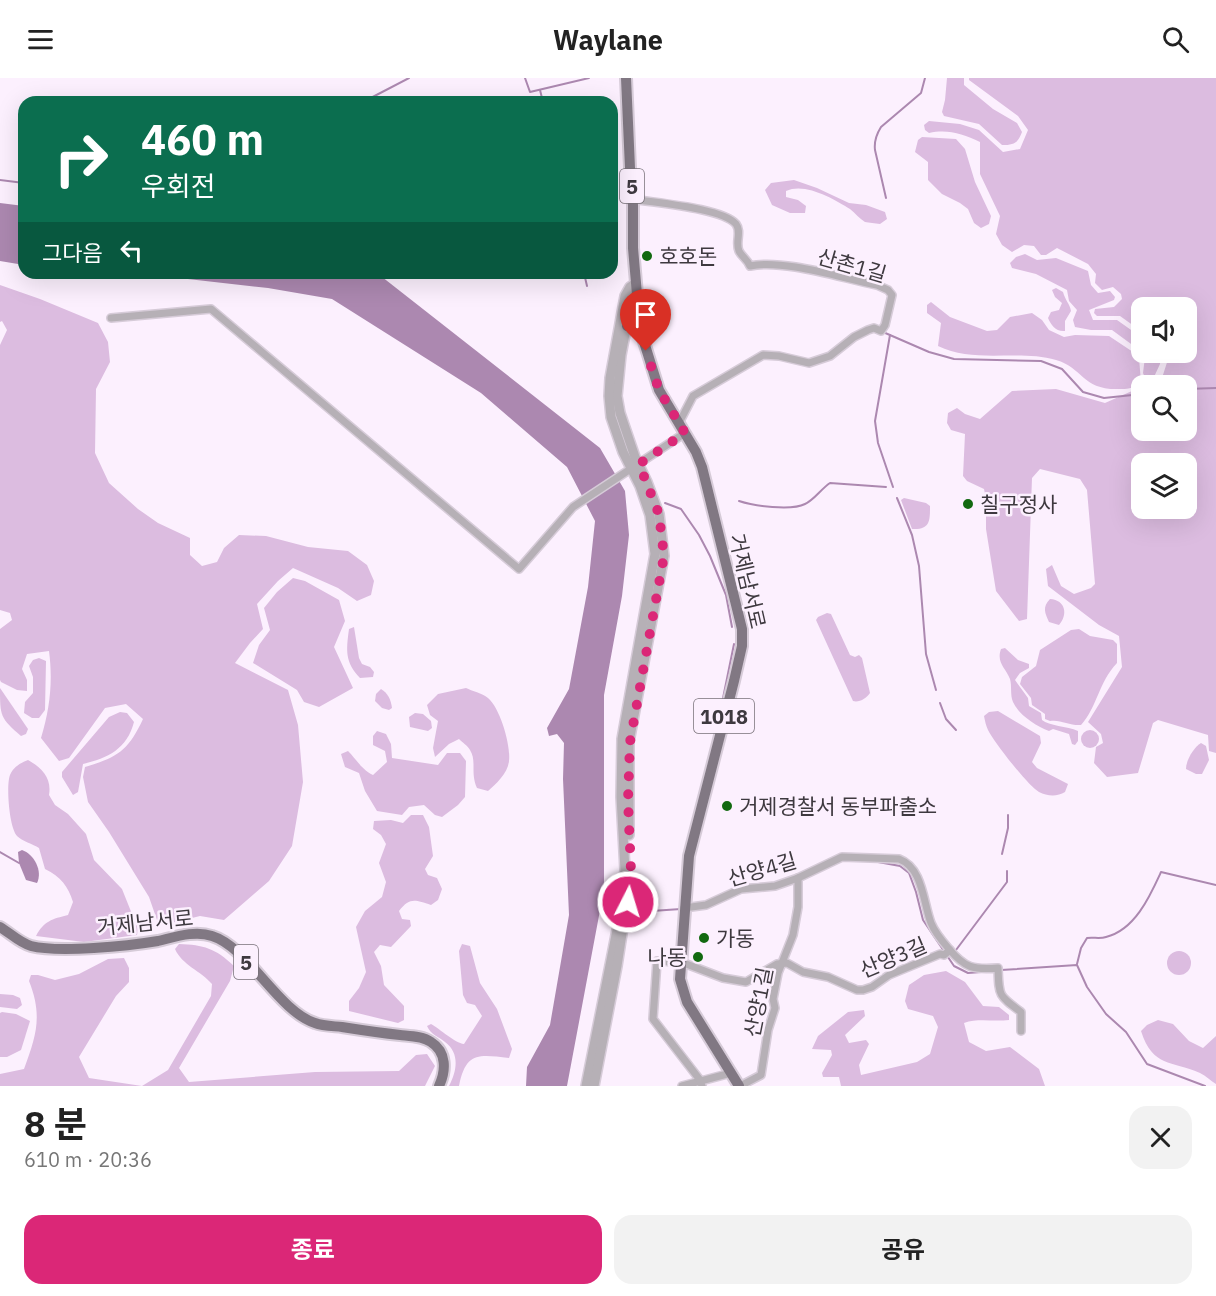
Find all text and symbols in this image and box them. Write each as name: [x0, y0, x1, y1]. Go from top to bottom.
text: Waylane: [553, 22, 663, 57]
icon: menu: [24, 23, 57, 56]
icon: search: [1159, 23, 1192, 56]
text: 460 m: [141, 112, 264, 167]
icon: right: [42, 120, 120, 198]
text: 우회전: [141, 168, 216, 203]
road number: 5: [620, 169, 644, 203]
icon: left: [115, 234, 148, 267]
text: 그다음: [42, 238, 103, 267]
place label: 호호돈: [659, 242, 717, 270]
street label: 산촌1길: [814, 242, 890, 288]
marker: 호호돈: [640, 249, 654, 263]
pin: [620, 289, 671, 351]
map controls: [1131, 297, 1197, 519]
button: sound: [1131, 297, 1197, 363]
icon: arrive: [629, 298, 662, 331]
button: search: [1131, 375, 1197, 441]
button: layers: [1131, 453, 1197, 519]
place label: 칠구정사: [980, 490, 1057, 518]
marker: 칠구정사: [961, 497, 975, 511]
street label: 거제남서로: [723, 531, 773, 631]
road number: 1018: [694, 699, 754, 733]
place label: 거제경찰서 동부파출소: [739, 792, 937, 820]
marker: 거제경찰서 동부파출소: [720, 799, 734, 813]
street label: 산양4길: [724, 846, 800, 892]
position arrow: [596, 870, 660, 934]
street label: 거제남서로: [95, 903, 195, 941]
place label: 가동: [716, 924, 755, 952]
street label: 산양3길: [855, 930, 931, 984]
marker: 가동: [697, 931, 711, 945]
place label: 나동: [647, 943, 686, 971]
road number: 5: [234, 945, 258, 979]
marker: 나동: [691, 950, 705, 964]
street label: 산양1길: [738, 965, 778, 1039]
text: 8 분: [24, 1100, 87, 1147]
button: close: [1129, 1106, 1192, 1169]
text: 610 m · 20:36: [24, 1146, 152, 1173]
button: 종료: [24, 1215, 602, 1284]
button: 공유: [614, 1215, 1192, 1284]

